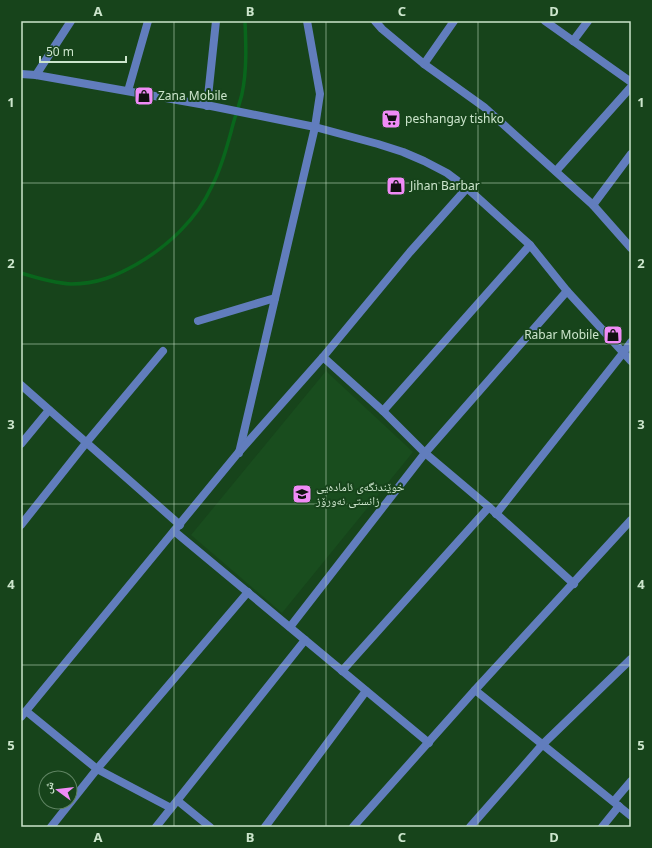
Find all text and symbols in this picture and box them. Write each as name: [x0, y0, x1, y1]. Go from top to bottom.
text: A: [94, 2, 103, 20]
text: B: [246, 2, 254, 20]
text: C: [398, 2, 406, 20]
text: D: [549, 2, 559, 20]
scale bar: [40, 38, 126, 64]
text: 50 m: [46, 43, 74, 60]
shop icon: Zana Mobile: [133, 85, 155, 107]
place label: Zana Mobile: [158, 87, 228, 104]
text: 1: [7, 93, 15, 111]
text: 1: [637, 93, 645, 111]
supermarket icon: peshangay tishko: [380, 108, 402, 130]
place label: peshangay tishko: [405, 110, 504, 127]
shop icon: Jihan Barbar: [385, 175, 407, 197]
place label: Jihan Barbar: [409, 177, 480, 194]
text: 2: [7, 254, 15, 272]
text: 2: [637, 254, 645, 272]
shop icon: Rabar Mobile: [602, 324, 624, 346]
place label: Rabar Mobile: [524, 326, 599, 343]
text: 3: [7, 415, 15, 433]
text: 3: [637, 415, 645, 433]
place label: خوێندنگەی ئامادەیی زانستی نەورۆز: [315, 478, 405, 509]
school or university icon: خوێندنگەی ئامادەیی زانستی نەورۆز: [291, 483, 313, 505]
text: 4: [7, 575, 15, 593]
text: 4: [637, 575, 645, 593]
text: 5: [7, 736, 15, 754]
text: 5: [637, 736, 645, 754]
north arrow: [38, 770, 78, 810]
text: ش: [39, 779, 58, 795]
text: A: [94, 828, 103, 846]
text: B: [246, 828, 254, 846]
text: C: [398, 828, 406, 846]
text: D: [549, 828, 559, 846]

